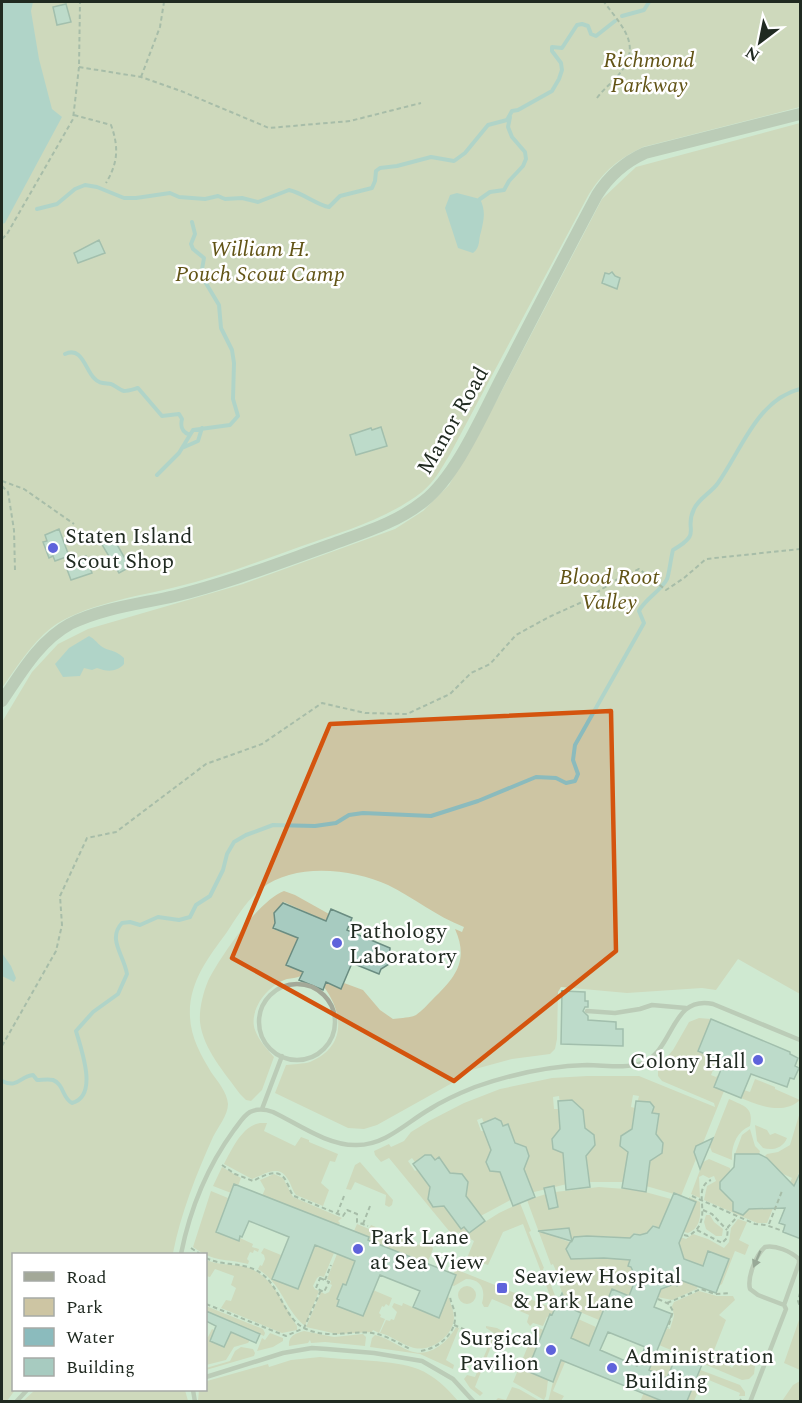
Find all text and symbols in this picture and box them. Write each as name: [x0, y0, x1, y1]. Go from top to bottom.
north arrow: [730, 12, 790, 72]
text: N: [741, 40, 764, 68]
park label: Richmond Parkway: [603, 44, 695, 102]
park label: William H. Pouch Scout Camp: [175, 233, 345, 291]
street label: Manor Road: [409, 360, 498, 481]
place label: Staten Island Scout Shop: [65, 520, 193, 578]
marker: Staten Island Scout Shop: [46, 541, 60, 555]
park label: Blood Root Valley: [559, 561, 660, 619]
place label: Pathology Laboratory: [349, 915, 458, 973]
marker: Pathology Laboratory: [330, 936, 344, 950]
place label: Colony Hall: [630, 1045, 746, 1078]
marker: Colony Hall: [751, 1053, 765, 1067]
place label: Park Lane at Sea View: [370, 1221, 485, 1279]
marker: Park Lane at Sea View: [351, 1242, 365, 1256]
one-way arrow: [753, 1251, 762, 1268]
legend: [12, 1253, 207, 1391]
place label: Seaview Hospital & Park Lane: [514, 1260, 681, 1318]
text: Road: [66, 1264, 107, 1291]
marker: Seaview Hospital & Park Lane: [495, 1281, 509, 1295]
text: Park: [66, 1294, 103, 1321]
place label: Surgical Pavilion: [459, 1322, 539, 1380]
text: Water: [66, 1324, 114, 1351]
place label: Administration Building: [624, 1340, 774, 1398]
marker: Surgical Pavilion: [544, 1343, 558, 1357]
text: Building: [66, 1354, 135, 1381]
marker: Administration Building: [605, 1361, 619, 1375]

